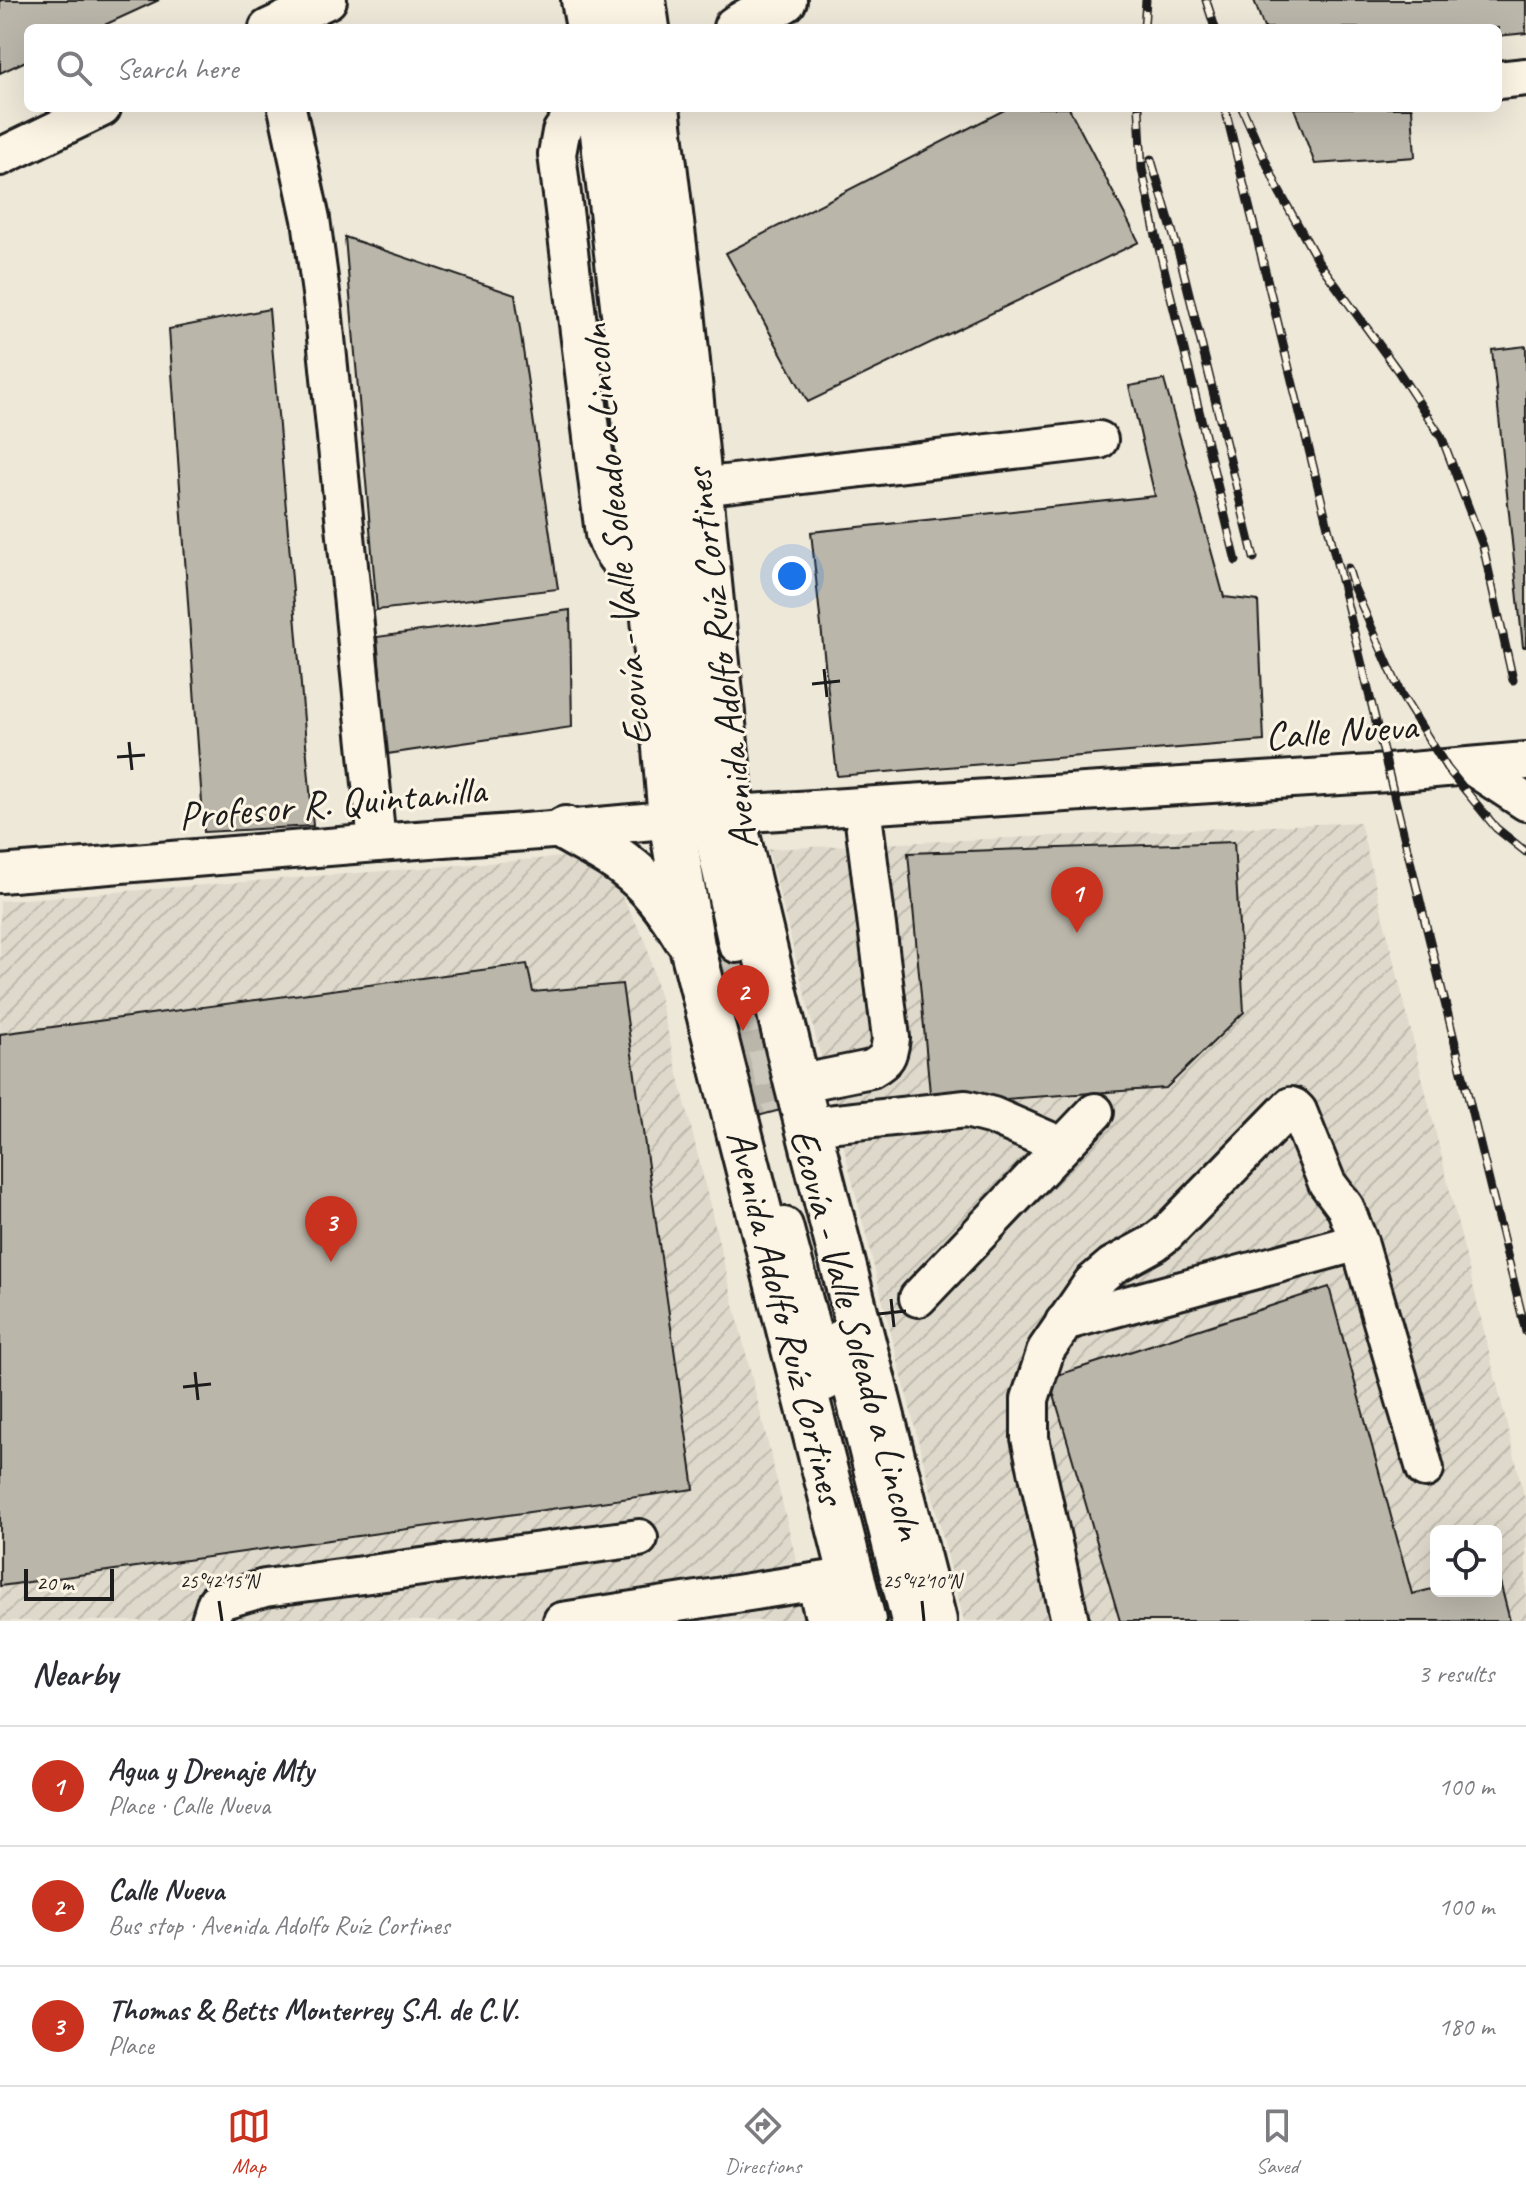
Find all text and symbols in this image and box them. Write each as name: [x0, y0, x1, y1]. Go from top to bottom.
search box: [24, 24, 1502, 112]
icon: search: [52, 46, 96, 90]
text: Search here: [116, 49, 238, 87]
street label: Ecovía - Valle Soleado a Lincoln: [569, 321, 663, 748]
street label: Avenida Adolfo Ruíz Cortines: [672, 462, 769, 852]
your location: [772, 556, 812, 596]
street label: Calle Nueva: [1263, 701, 1422, 761]
street label: Profesor R. Quintanilla: [177, 764, 490, 841]
pin: 1: [1051, 867, 1103, 933]
pin: 2: [717, 965, 769, 1031]
street label: Ecovía - Valle Soleado a Lincoln: [778, 1123, 936, 1546]
street label: Avenida Adolfo Ruíz Cortines: [715, 1125, 857, 1512]
pin: 3: [305, 1196, 357, 1262]
map controls: [1430, 1525, 1502, 1597]
button: locate: [1430, 1525, 1502, 1597]
scale bar: [24, 1565, 114, 1601]
text: 20 m: [36, 1569, 73, 1597]
text: 25°42'15"N: [180, 1569, 261, 1594]
text: 25°42'10"N: [883, 1569, 964, 1594]
text: Nearby: [32, 1652, 118, 1695]
text: 3 results: [1418, 1657, 1494, 1690]
text: Agua y Drenaje Mty: [108, 1751, 314, 1789]
text: 1: [52, 1770, 64, 1803]
text: 100 m: [1438, 1770, 1494, 1803]
text: Place · Calle Nueva: [108, 1789, 270, 1822]
text: Calle Nueva: [108, 1871, 224, 1909]
text: 2: [52, 1890, 64, 1923]
text: 100 m: [1438, 1890, 1494, 1923]
text: Bus stop · Avenida Adolfo Ruíz Cortines: [108, 1909, 450, 1942]
text: Thomas & Betts Monterrey S.A. de C.V.: [108, 1991, 518, 2029]
text: 3: [52, 2010, 64, 2043]
text: 180 m: [1438, 2010, 1494, 2043]
text: Place: [108, 2029, 154, 2062]
tab: Map: [227, 2104, 271, 2180]
tab: Directions: [725, 2104, 801, 2180]
tab: Saved: [1255, 2104, 1299, 2180]

